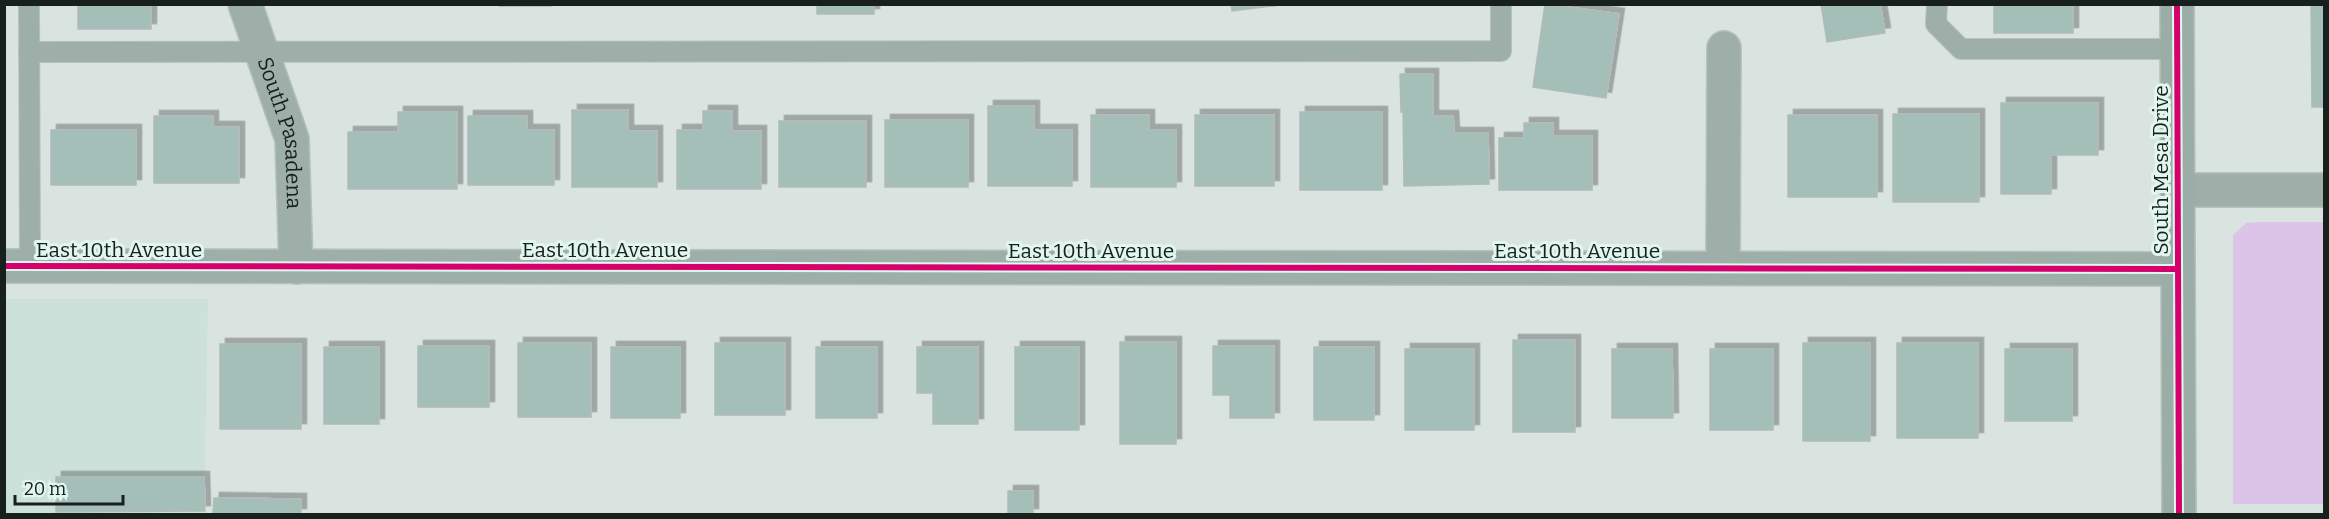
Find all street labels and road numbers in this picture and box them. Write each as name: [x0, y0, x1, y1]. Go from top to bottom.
street label: South Pasadena: [251, 54, 307, 210]
street label: South Mesa Drive: [2148, 85, 2174, 255]
street label: East 10th Avenue: [36, 237, 202, 263]
street label: East 10th Avenue: [522, 237, 688, 263]
street label: East 10th Avenue: [1008, 238, 1174, 264]
street label: East 10th Avenue: [1494, 238, 1660, 264]

